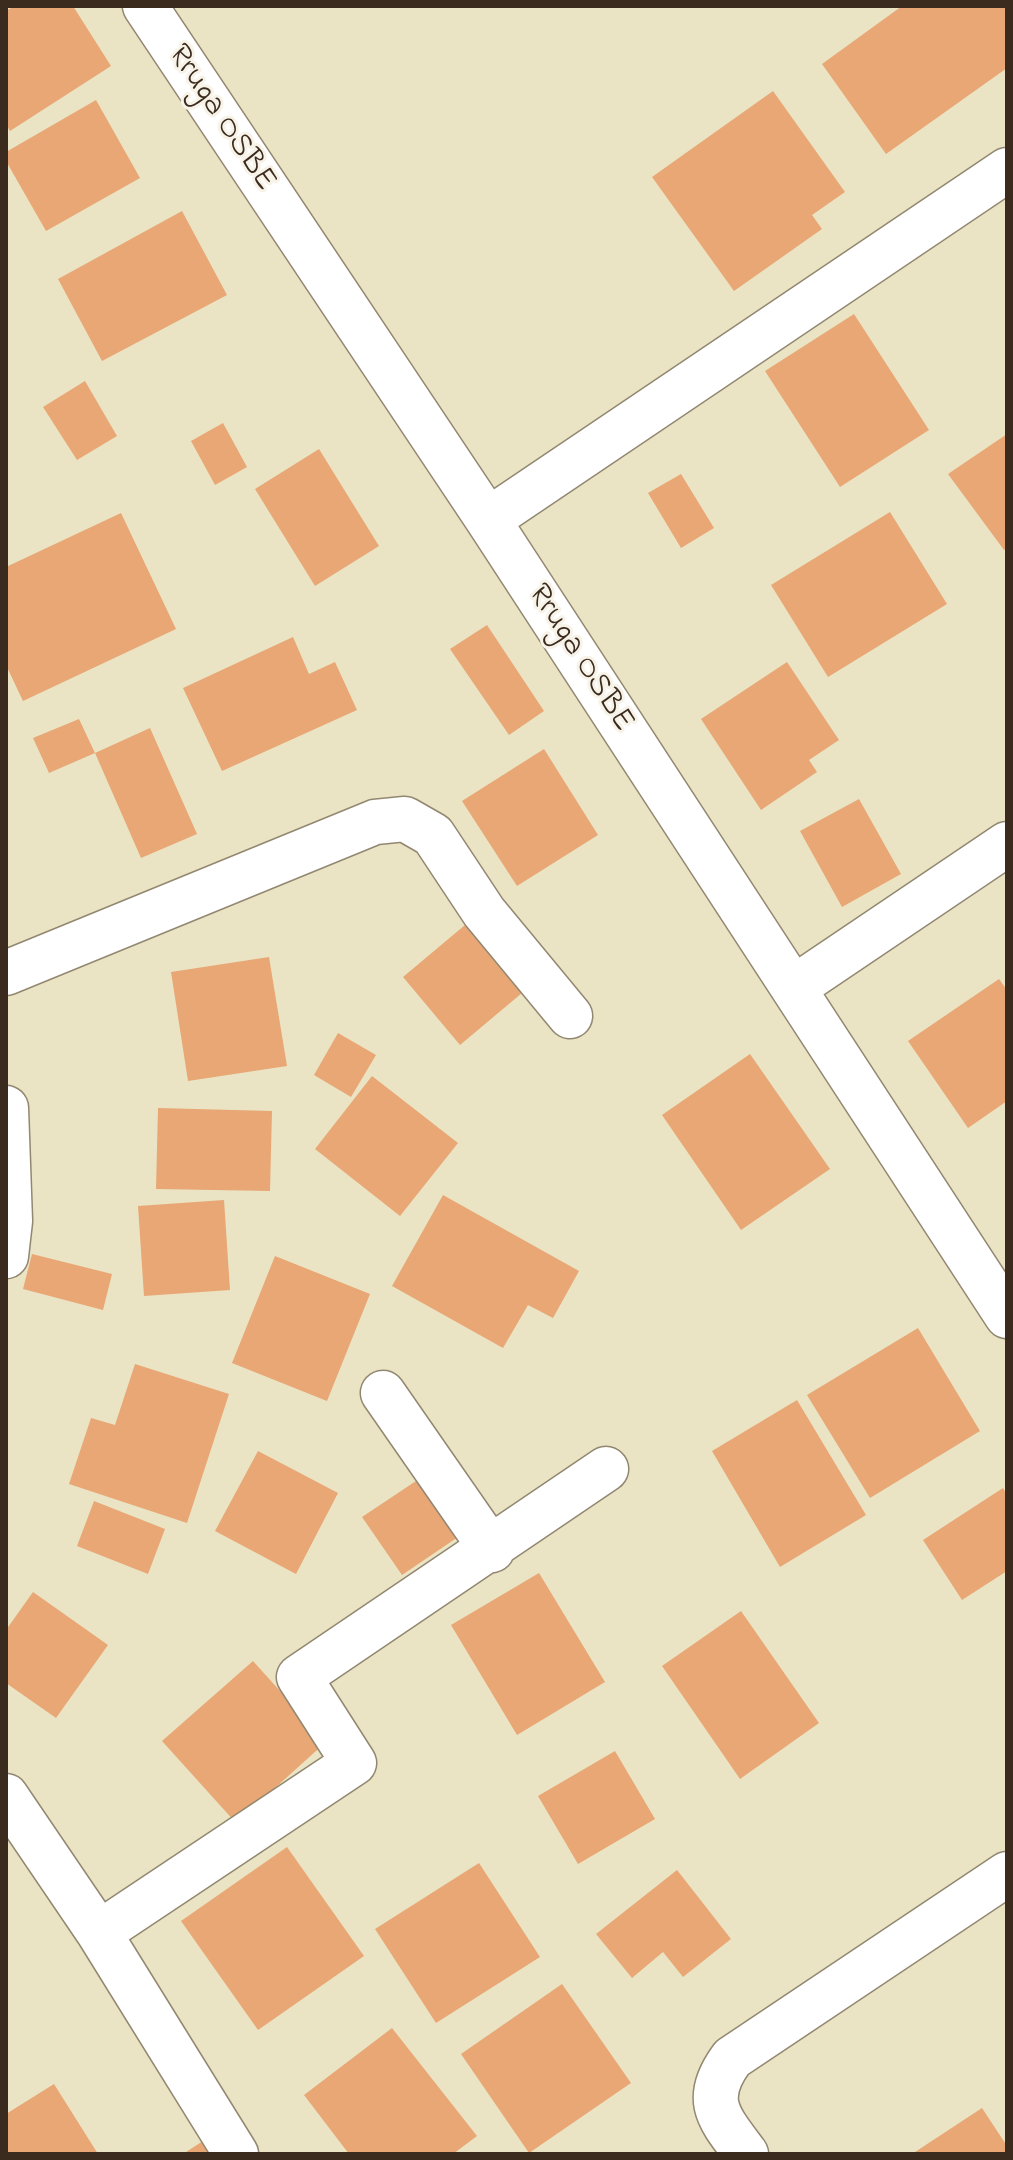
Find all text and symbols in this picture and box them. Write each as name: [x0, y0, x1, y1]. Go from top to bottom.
street label: Rruga OSBE: [157, 39, 283, 199]
street label: Rruga OSBE: [517, 578, 641, 740]

